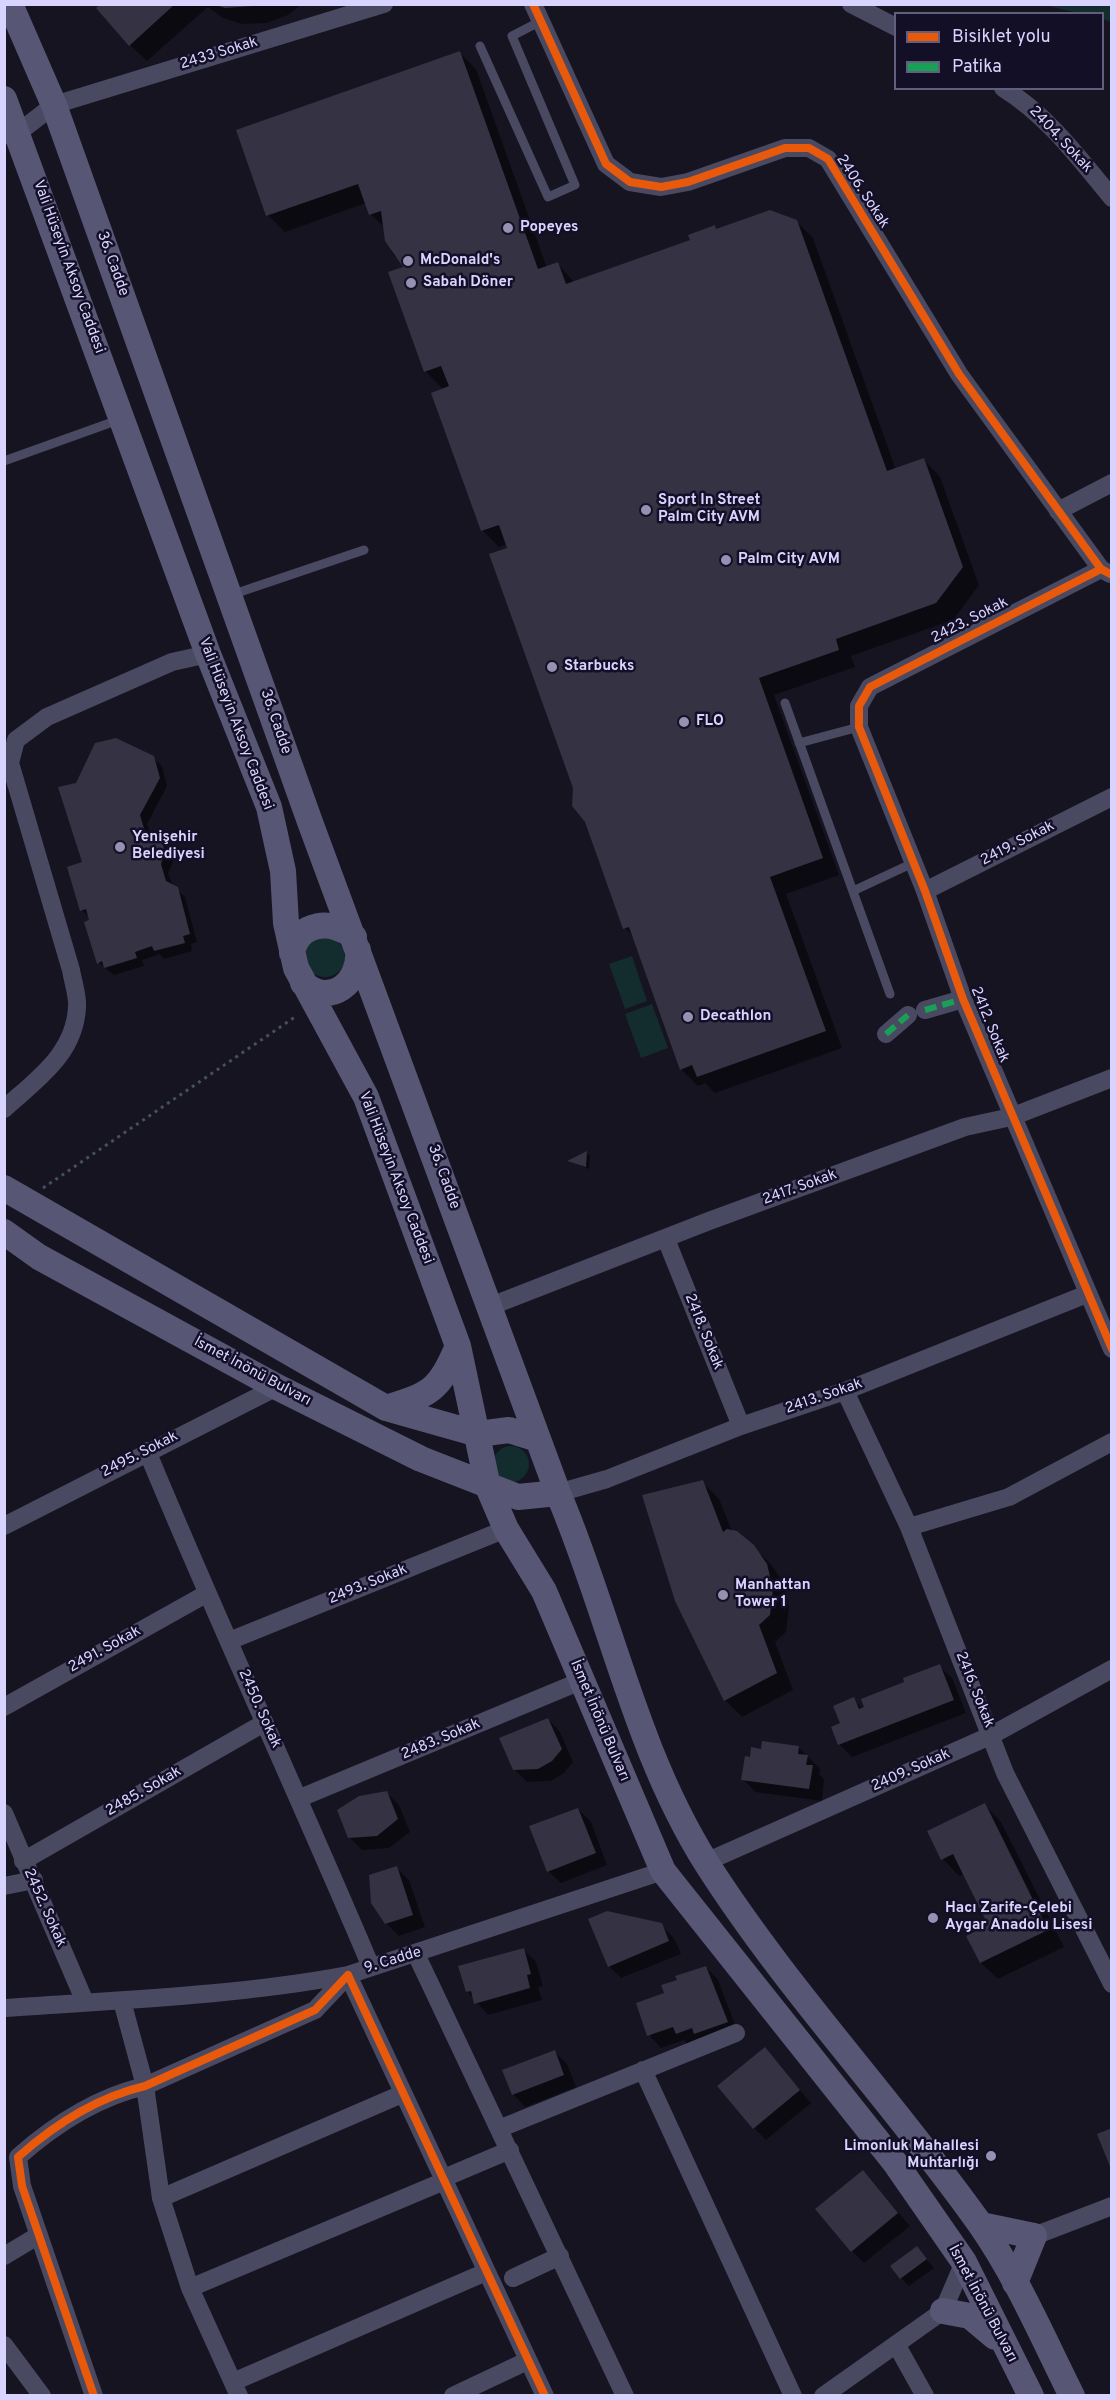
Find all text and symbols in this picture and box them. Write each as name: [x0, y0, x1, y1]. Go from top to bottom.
legend: [894, 12, 1104, 90]
text: Bisiklet yolu: [952, 26, 1051, 49]
street label: 2433 Sokak: [178, 34, 260, 74]
text: Patika: [952, 56, 1002, 79]
street label: 2404. Sokak: [1025, 103, 1095, 177]
street label: 2406. Sokak: [831, 152, 893, 232]
street label: Vali Hüseyin Aksoy Caddesi: [28, 178, 108, 356]
place label: Popeyes: [520, 219, 579, 237]
marker: Popeyes: [501, 221, 515, 235]
street label: 36. Cadde: [92, 229, 132, 299]
place label: McDonald's: [420, 252, 500, 270]
marker: McDonald's: [401, 254, 415, 268]
place label: Sabah Döner: [423, 274, 513, 292]
marker: Sabah Döner: [404, 276, 418, 290]
place label: Sport In Street Palm City AVM: [658, 492, 760, 527]
marker: Sport In Street Palm City AVM: [639, 503, 653, 517]
place label: Palm City AVM: [738, 551, 840, 569]
marker: Palm City AVM: [719, 553, 733, 567]
street label: 2423. Sokak: [929, 594, 1011, 648]
street label: Vali Hüseyin Aksoy Caddesi: [194, 635, 276, 813]
place label: Starbucks: [564, 658, 634, 676]
marker: Starbucks: [545, 660, 559, 674]
street label: 36. Cadde: [255, 687, 295, 757]
place label: FLO: [696, 713, 724, 731]
marker: FLO: [677, 715, 691, 729]
street label: 2419. Sokak: [978, 818, 1058, 870]
place label: Yenişehir Belediyesi: [132, 829, 205, 864]
marker: Yenişehir Belediyesi: [113, 840, 127, 854]
street label: 2412. Sokak: [966, 984, 1012, 1066]
place label: Decathlon: [700, 1008, 771, 1026]
marker: Decathlon: [681, 1010, 695, 1024]
street label: Vali Hüseyin Aksoy Caddesi: [354, 1089, 436, 1267]
street label: 36. Cadde: [423, 1142, 463, 1212]
street label: 2417. Sokak: [760, 1166, 840, 1210]
street label: 2418. Sokak: [680, 1291, 726, 1373]
street label: İsmet İnönü Bulvarı: [190, 1333, 314, 1411]
street label: 2413. Sokak: [783, 1375, 865, 1419]
street label: 2495. Sokak: [99, 1428, 181, 1482]
street label: 2493. Sokak: [326, 1561, 410, 1609]
place label: Manhattan Tower 1: [735, 1577, 811, 1612]
marker: Manhattan Tower 1: [716, 1588, 730, 1602]
street label: 2491. Sokak: [66, 1623, 144, 1677]
street label: 2416. Sokak: [951, 1649, 997, 1731]
street label: İsmet İnönü Bulvarı: [565, 1658, 633, 1784]
street label: 2450. Sokak: [234, 1667, 284, 1751]
street label: 2483. Sokak: [399, 1715, 483, 1765]
street label: 2409. Sokak: [869, 1746, 953, 1796]
street label: 2485. Sokak: [103, 1763, 185, 1821]
street label: 2452. Sokak: [19, 1866, 69, 1950]
place label: Hacı Zarife-Çelebi Aygar Anadolu Lisesi: [945, 1900, 1092, 1935]
marker: Hacı Zarife-Çelebi Aygar Anadolu Lisesi: [926, 1911, 940, 1925]
street label: 9. Cadde: [362, 1944, 424, 1978]
place label: Limonluk Mahallesi Muhtarlığı: [844, 2138, 979, 2173]
marker: Limonluk Mahallesi Muhtarlığı: [984, 2149, 998, 2163]
street label: İsmet İnönü Bulvarı: [943, 2242, 1021, 2366]

